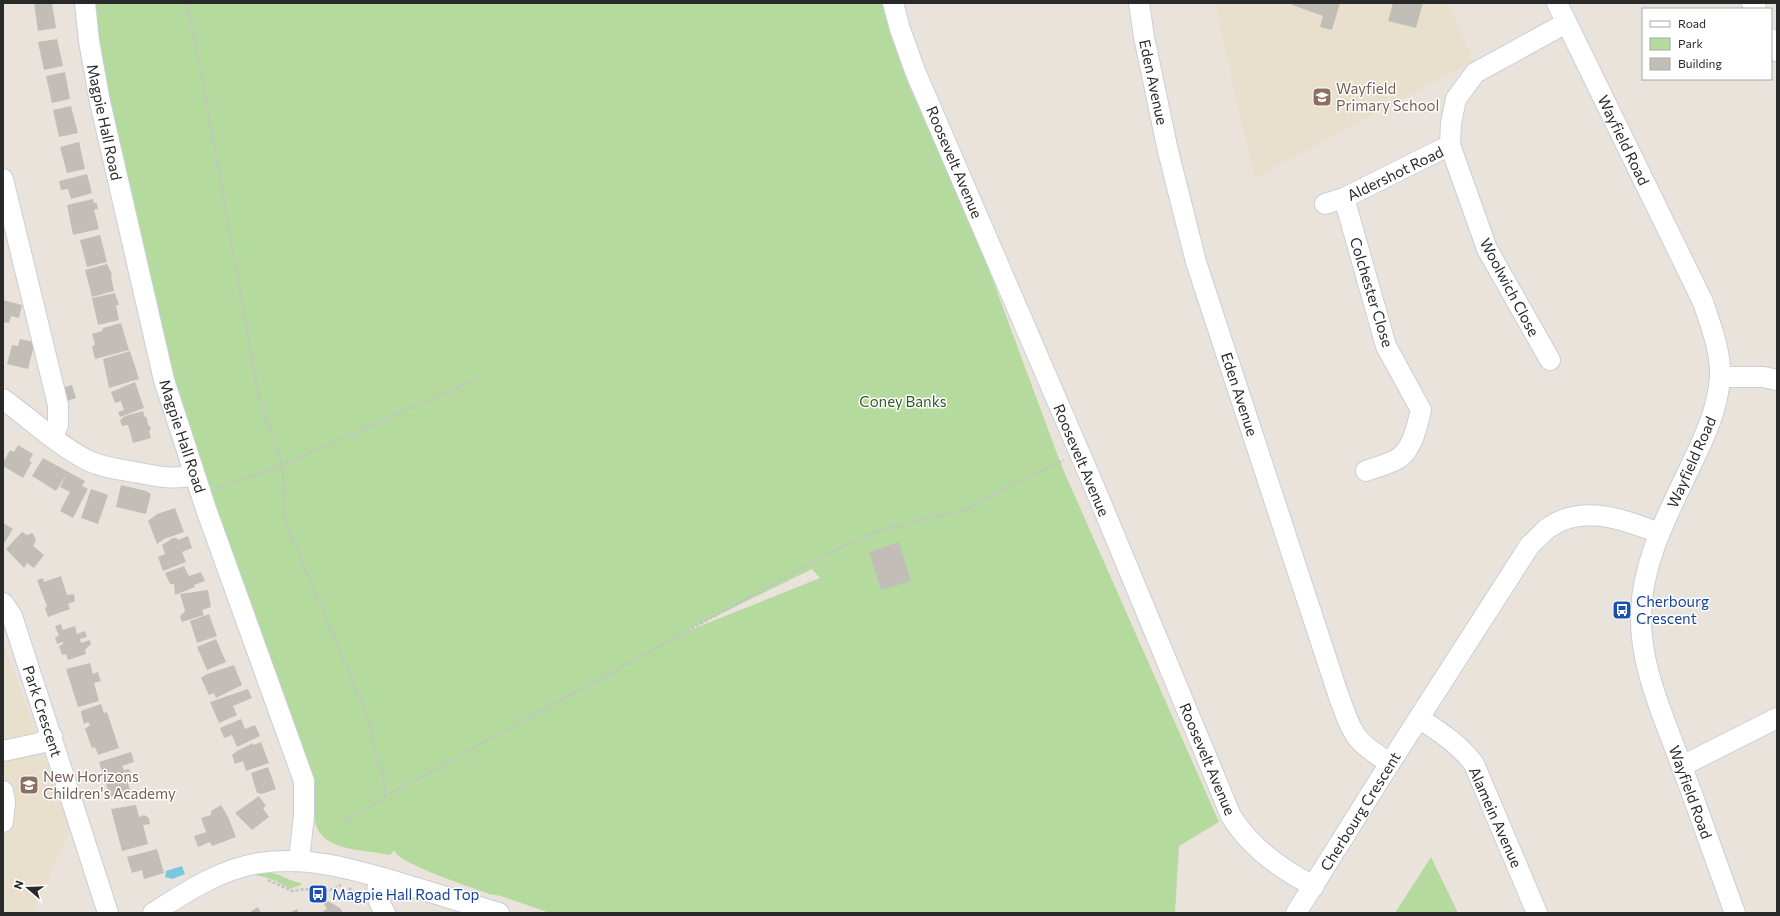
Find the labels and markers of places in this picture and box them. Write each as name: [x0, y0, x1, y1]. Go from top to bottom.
place label: Wayfield Primary School: [1336, 79, 1439, 114]
school or university icon: Wayfield Primary School: [1311, 86, 1333, 108]
place label: Cherbourg Crescent: [1636, 592, 1709, 627]
bus stop icon: Cherbourg Crescent: [1611, 599, 1633, 621]
place label: New Horizons Children's Academy: [43, 767, 176, 802]
school or university icon: New Horizons Children's Academy: [18, 774, 40, 796]
bus stop icon: Magpie Hall Road Top: [307, 883, 329, 905]
place label: Magpie Hall Road Top: [332, 885, 480, 903]

